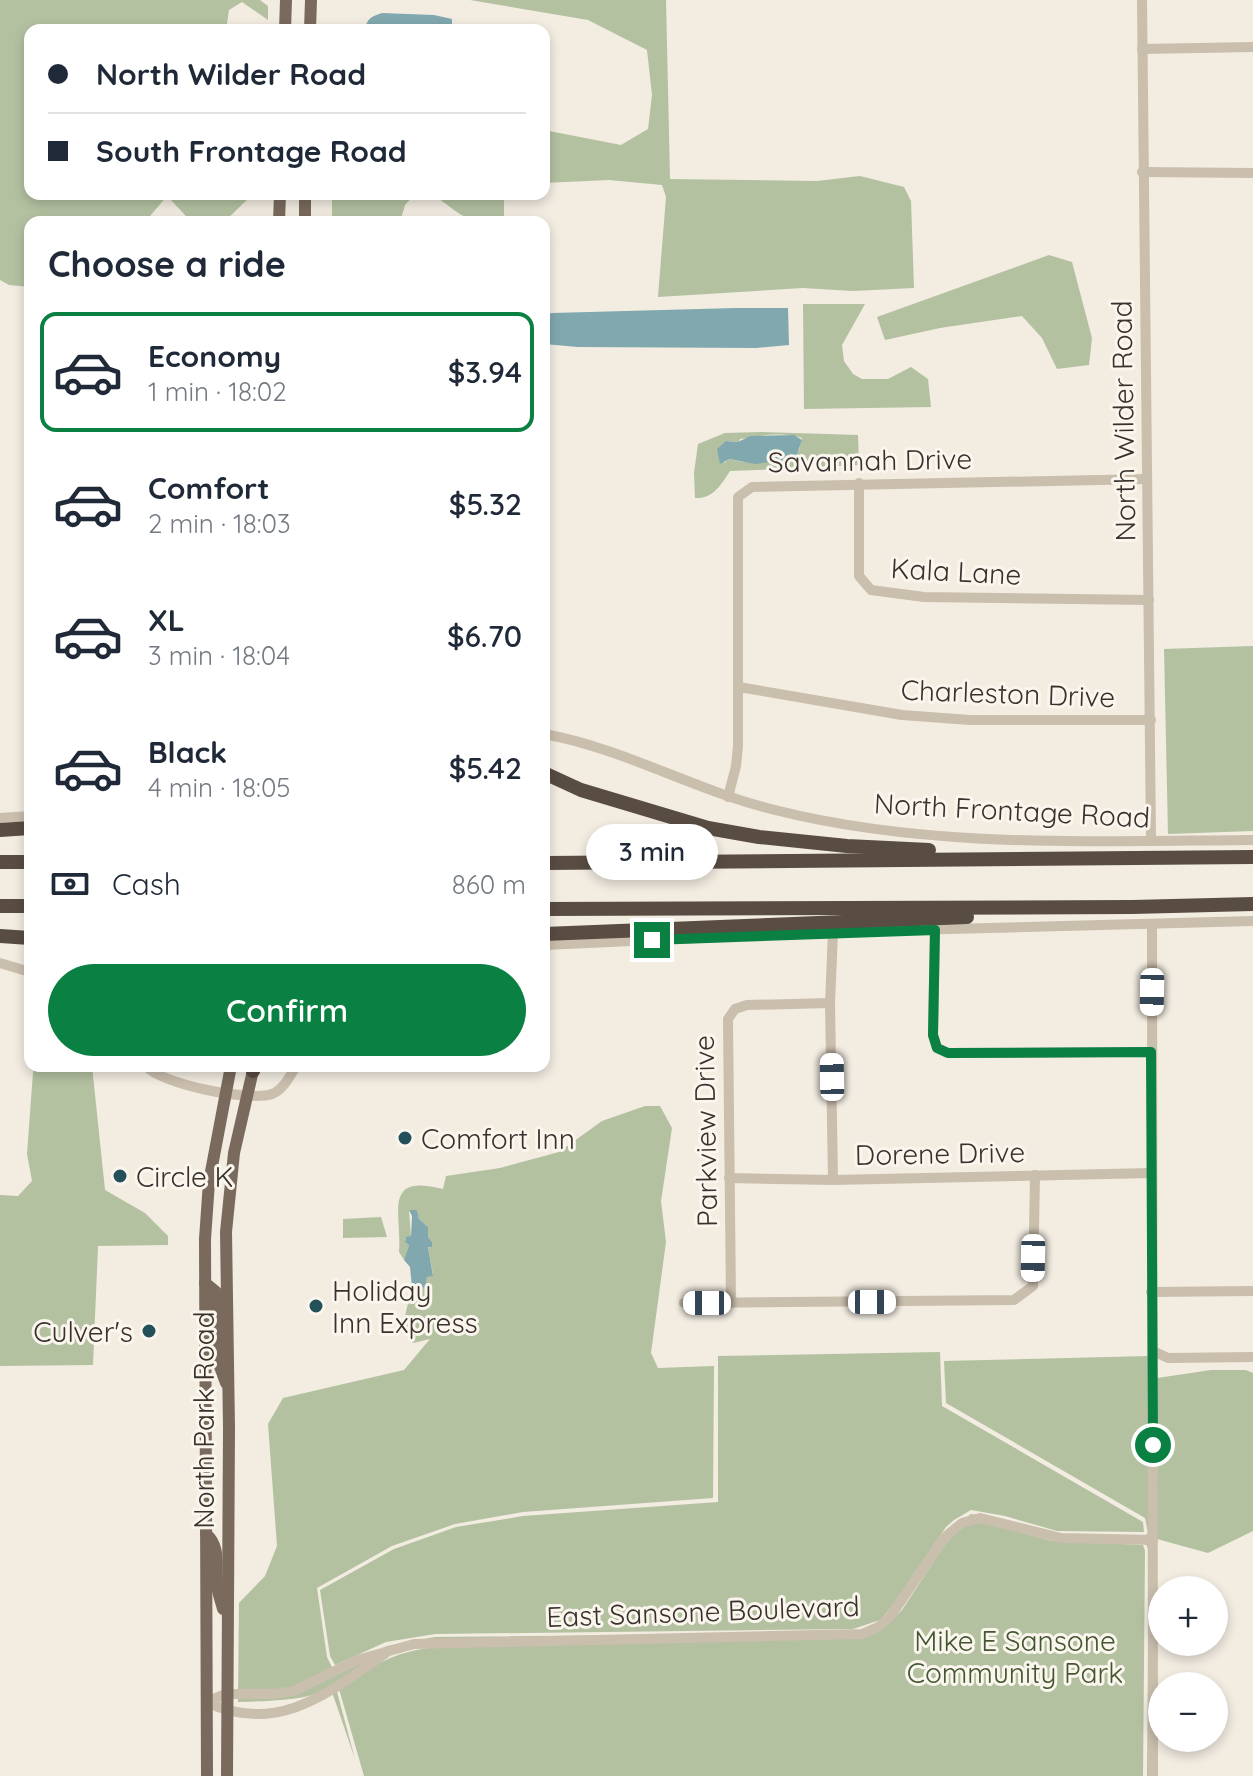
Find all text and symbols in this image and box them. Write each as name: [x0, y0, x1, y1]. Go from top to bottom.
text: North Wilder Road: [96, 55, 366, 93]
text: South Frontage Road: [96, 132, 407, 170]
text: Choose a ride: [48, 241, 286, 286]
street label: North Wilder Road: [1103, 300, 1143, 542]
icon: car: [52, 336, 124, 408]
text: Economy: [148, 337, 281, 375]
text: $3.94: [448, 353, 522, 391]
text: 1 min · 18:02: [148, 375, 287, 408]
street label: Savannah Drive: [768, 441, 972, 479]
icon: car: [52, 468, 124, 540]
text: Comfort: [148, 469, 269, 507]
text: $5.32: [449, 485, 522, 523]
text: 2 min · 18:03: [148, 507, 291, 540]
street label: Kala Lane: [890, 550, 1022, 592]
icon: car: [52, 600, 124, 672]
text: XL: [148, 601, 185, 639]
text: $6.70: [447, 617, 522, 655]
text: 3 min · 18:04: [148, 639, 290, 672]
street label: Charleston Drive: [900, 672, 1116, 714]
icon: car: [52, 732, 124, 804]
text: Black: [148, 733, 227, 771]
text: $5.42: [449, 749, 522, 787]
text: 4 min · 18:05: [148, 771, 291, 804]
street label: North Frontage Road: [873, 785, 1151, 835]
callout: 3 min: [586, 824, 718, 880]
text: 3 min: [619, 835, 685, 868]
icon: cash: [48, 862, 92, 906]
text: Cash: [112, 865, 181, 903]
text: 860 m: [452, 868, 526, 901]
route end: [634, 922, 670, 958]
button: Confirm: [48, 964, 526, 1056]
car: [1140, 968, 1164, 1016]
street label: Parkview Drive: [686, 1035, 724, 1227]
car: [820, 1053, 844, 1101]
place label: Comfort Inn: [421, 1121, 575, 1156]
marker: Comfort Inn: [396, 1129, 414, 1147]
street label: Dorene Drive: [855, 1134, 1025, 1172]
place label: Circle K: [136, 1159, 233, 1194]
marker: Circle K: [111, 1167, 129, 1185]
car: [1021, 1234, 1045, 1282]
place label: Holiday Inn Express: [332, 1273, 478, 1340]
car: [848, 1290, 896, 1314]
car: [683, 1291, 731, 1315]
marker: Holiday Inn Express: [307, 1297, 325, 1315]
street label: North Park Road: [186, 1311, 221, 1529]
place label: Culver's: [33, 1314, 133, 1349]
marker: Culver's: [140, 1322, 158, 1340]
route start: [1135, 1427, 1171, 1463]
map controls: [1148, 1576, 1228, 1752]
button: +: [1148, 1576, 1228, 1656]
street label: East Sansone Boulevard: [546, 1588, 860, 1634]
park label: Mike E Sansone Community Park: [907, 1623, 1123, 1690]
button: −: [1148, 1672, 1228, 1752]

